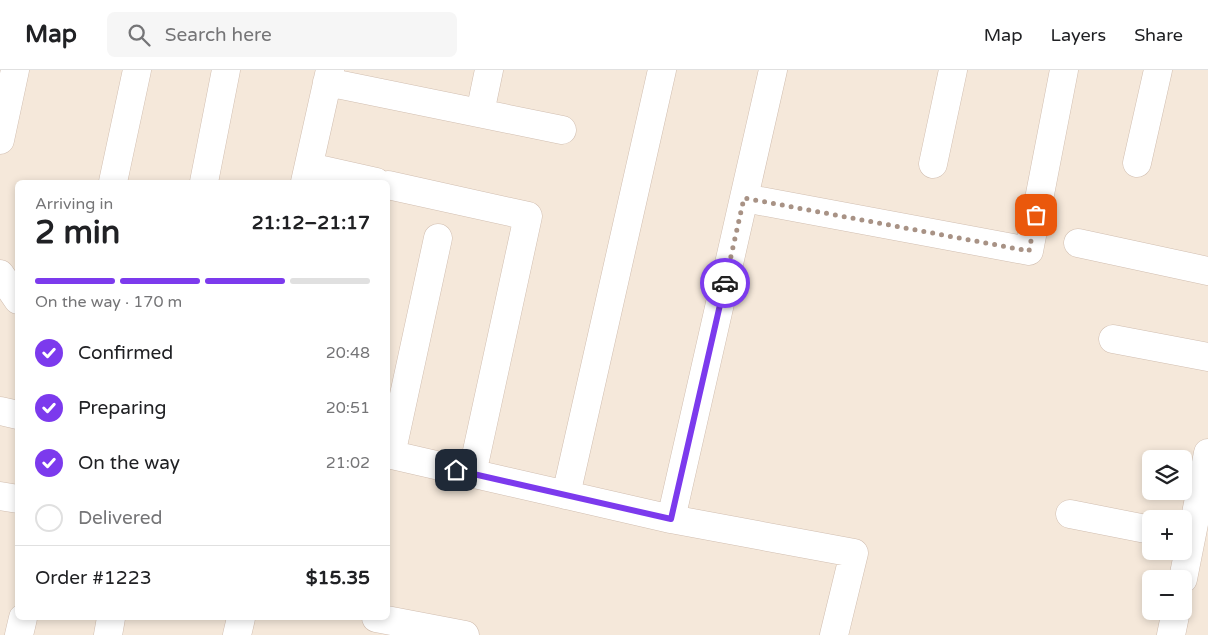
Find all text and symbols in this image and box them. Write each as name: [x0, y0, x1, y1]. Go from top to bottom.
search box: [107, 12, 457, 57]
text: Map: [25, 20, 77, 49]
icon: search: [125, 21, 153, 49]
text: Search here: [165, 24, 272, 46]
text: Map: [984, 24, 1023, 46]
text: Layers: [1051, 24, 1106, 46]
text: Share: [1134, 24, 1183, 46]
text: Arriving in: [35, 194, 113, 214]
pin: [1015, 194, 1057, 236]
icon: bag: [1022, 201, 1050, 229]
text: 21:12–21:17: [252, 212, 370, 234]
text: 2 min: [35, 214, 120, 252]
courier: [700, 258, 750, 308]
icon: car: [711, 269, 739, 297]
text: On the way · 170 m: [35, 292, 182, 312]
icon: check: [35, 339, 63, 367]
text: Confirmed: [78, 342, 173, 364]
text: 20:48: [326, 343, 370, 363]
icon: check: [35, 394, 63, 422]
text: Preparing: [78, 397, 167, 419]
text: 20:51: [326, 398, 370, 418]
icon: check: [35, 449, 63, 477]
pin: [435, 449, 477, 491]
map controls: [1142, 450, 1192, 620]
button: layers: [1142, 450, 1192, 500]
text: On the way: [78, 452, 180, 474]
text: 21:02: [326, 453, 370, 473]
icon: home: [442, 456, 470, 484]
text: Delivered: [78, 507, 163, 529]
button: +: [1142, 510, 1192, 560]
text: Order #1223: [35, 567, 152, 589]
text: $15.35: [306, 567, 370, 589]
button: −: [1142, 570, 1192, 620]

